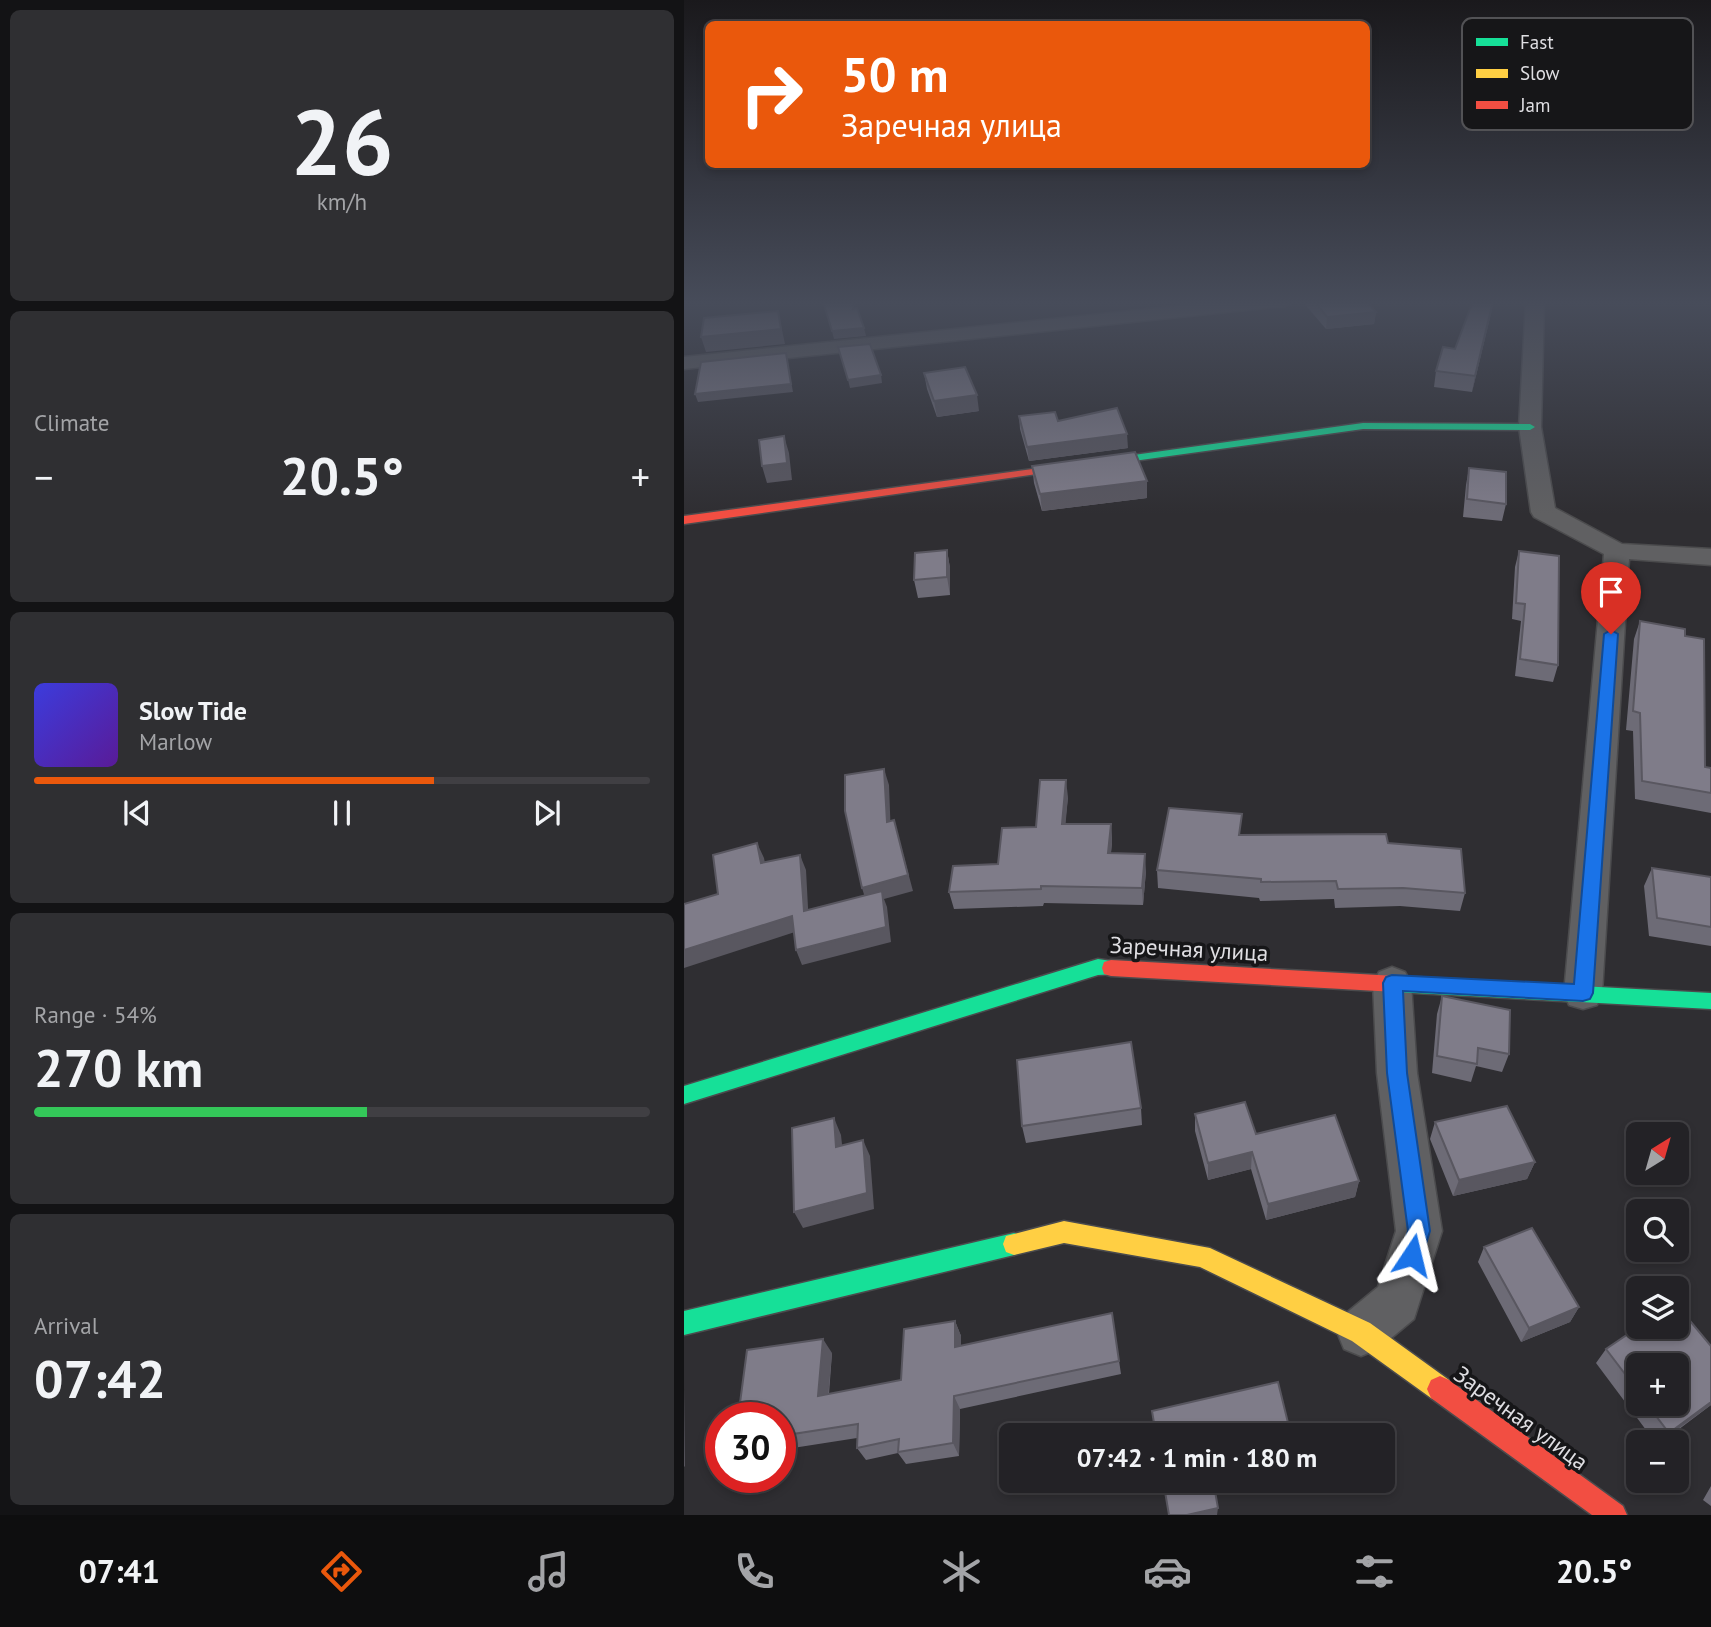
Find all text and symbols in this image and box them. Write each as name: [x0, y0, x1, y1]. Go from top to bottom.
legend: [1462, 18, 1693, 130]
text: Fast: [1520, 30, 1554, 54]
text: 50 m: [841, 42, 948, 106]
icon: right: [726, 49, 817, 140]
text: Slow: [1520, 61, 1560, 85]
text: 26: [290, 82, 394, 200]
text: Jam: [1519, 93, 1550, 117]
text: Заречная улица: [841, 104, 1062, 146]
text: km/h: [317, 187, 367, 216]
text: Climate: [34, 408, 109, 437]
text: 20.5°: [280, 442, 404, 509]
text: −: [34, 452, 53, 501]
text: +: [631, 452, 650, 501]
pin: [1581, 562, 1641, 634]
icon: arrive: [1592, 573, 1630, 611]
text: Slow Tide: [139, 694, 247, 727]
text: Marlow: [139, 727, 212, 756]
icon: previous: [118, 794, 156, 832]
icon: pause: [323, 794, 361, 832]
icon: next: [528, 794, 566, 832]
street label: Заречная улица: [1109, 930, 1269, 967]
text: Range · 54%: [34, 1000, 157, 1029]
text: 270 km: [34, 1034, 203, 1101]
north arrow: [1626, 1122, 1688, 1185]
map controls: [1626, 1122, 1689, 1493]
button: search: [1626, 1199, 1689, 1262]
position arrow: [1375, 1218, 1449, 1292]
button: layers: [1626, 1276, 1689, 1339]
text: Arrival: [34, 1311, 98, 1340]
text: 07:42: [34, 1345, 166, 1412]
button: +: [1626, 1353, 1689, 1416]
street label: Заречная улица: [1449, 1359, 1594, 1476]
speed limit sign: 30: [705, 1402, 796, 1493]
button: −: [1626, 1430, 1689, 1493]
text: 07:42 · 1 min · 180 m: [1077, 1441, 1317, 1474]
icon: directions: [317, 1547, 366, 1596]
icon: music: [524, 1547, 573, 1596]
icon: phone: [730, 1547, 779, 1596]
icon: climate: [937, 1547, 986, 1596]
icon: car: [1143, 1547, 1192, 1596]
icon: filters: [1350, 1547, 1399, 1596]
text: 07:41: [79, 1550, 160, 1592]
text: 20.5°: [1556, 1550, 1632, 1592]

